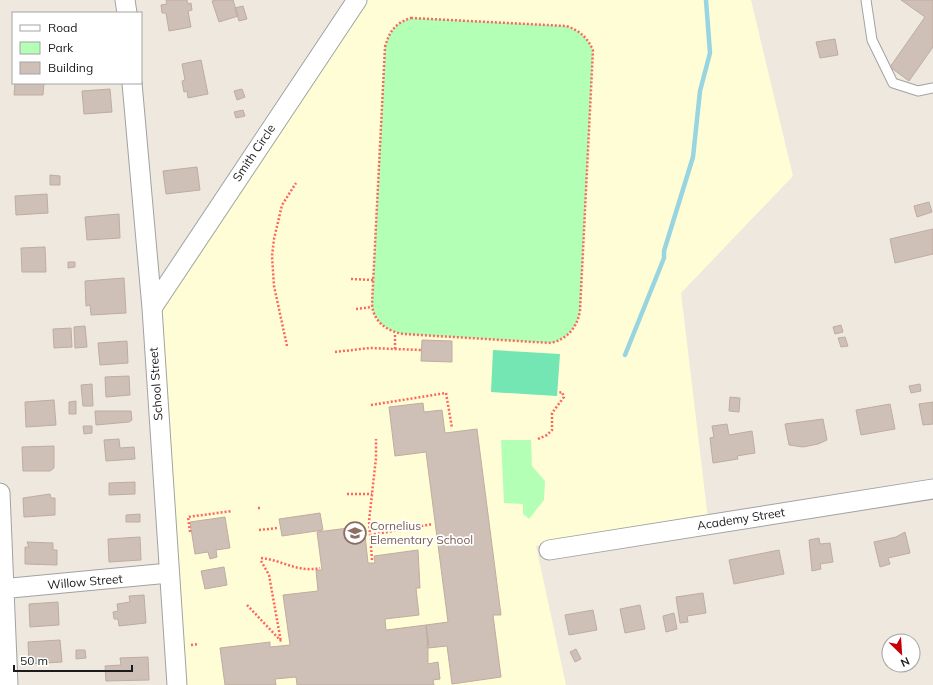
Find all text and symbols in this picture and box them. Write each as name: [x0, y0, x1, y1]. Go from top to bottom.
legend: [12, 12, 142, 84]
text: Road: [48, 20, 77, 35]
text: Park: [48, 40, 74, 55]
text: Building: [48, 60, 93, 75]
street label: Smith Circle: [229, 121, 278, 184]
street label: School Street: [145, 347, 166, 421]
street label: Academy Street: [696, 504, 786, 533]
place label: Cornelius Elementary School: [370, 518, 473, 547]
school or university icon: Cornelius Elementary School: [342, 520, 368, 546]
street label: Willow Street: [47, 571, 123, 592]
north arrow: [881, 633, 921, 673]
scale bar: [14, 647, 132, 673]
text: 50 m: [20, 653, 48, 668]
text: N: [899, 654, 912, 670]

